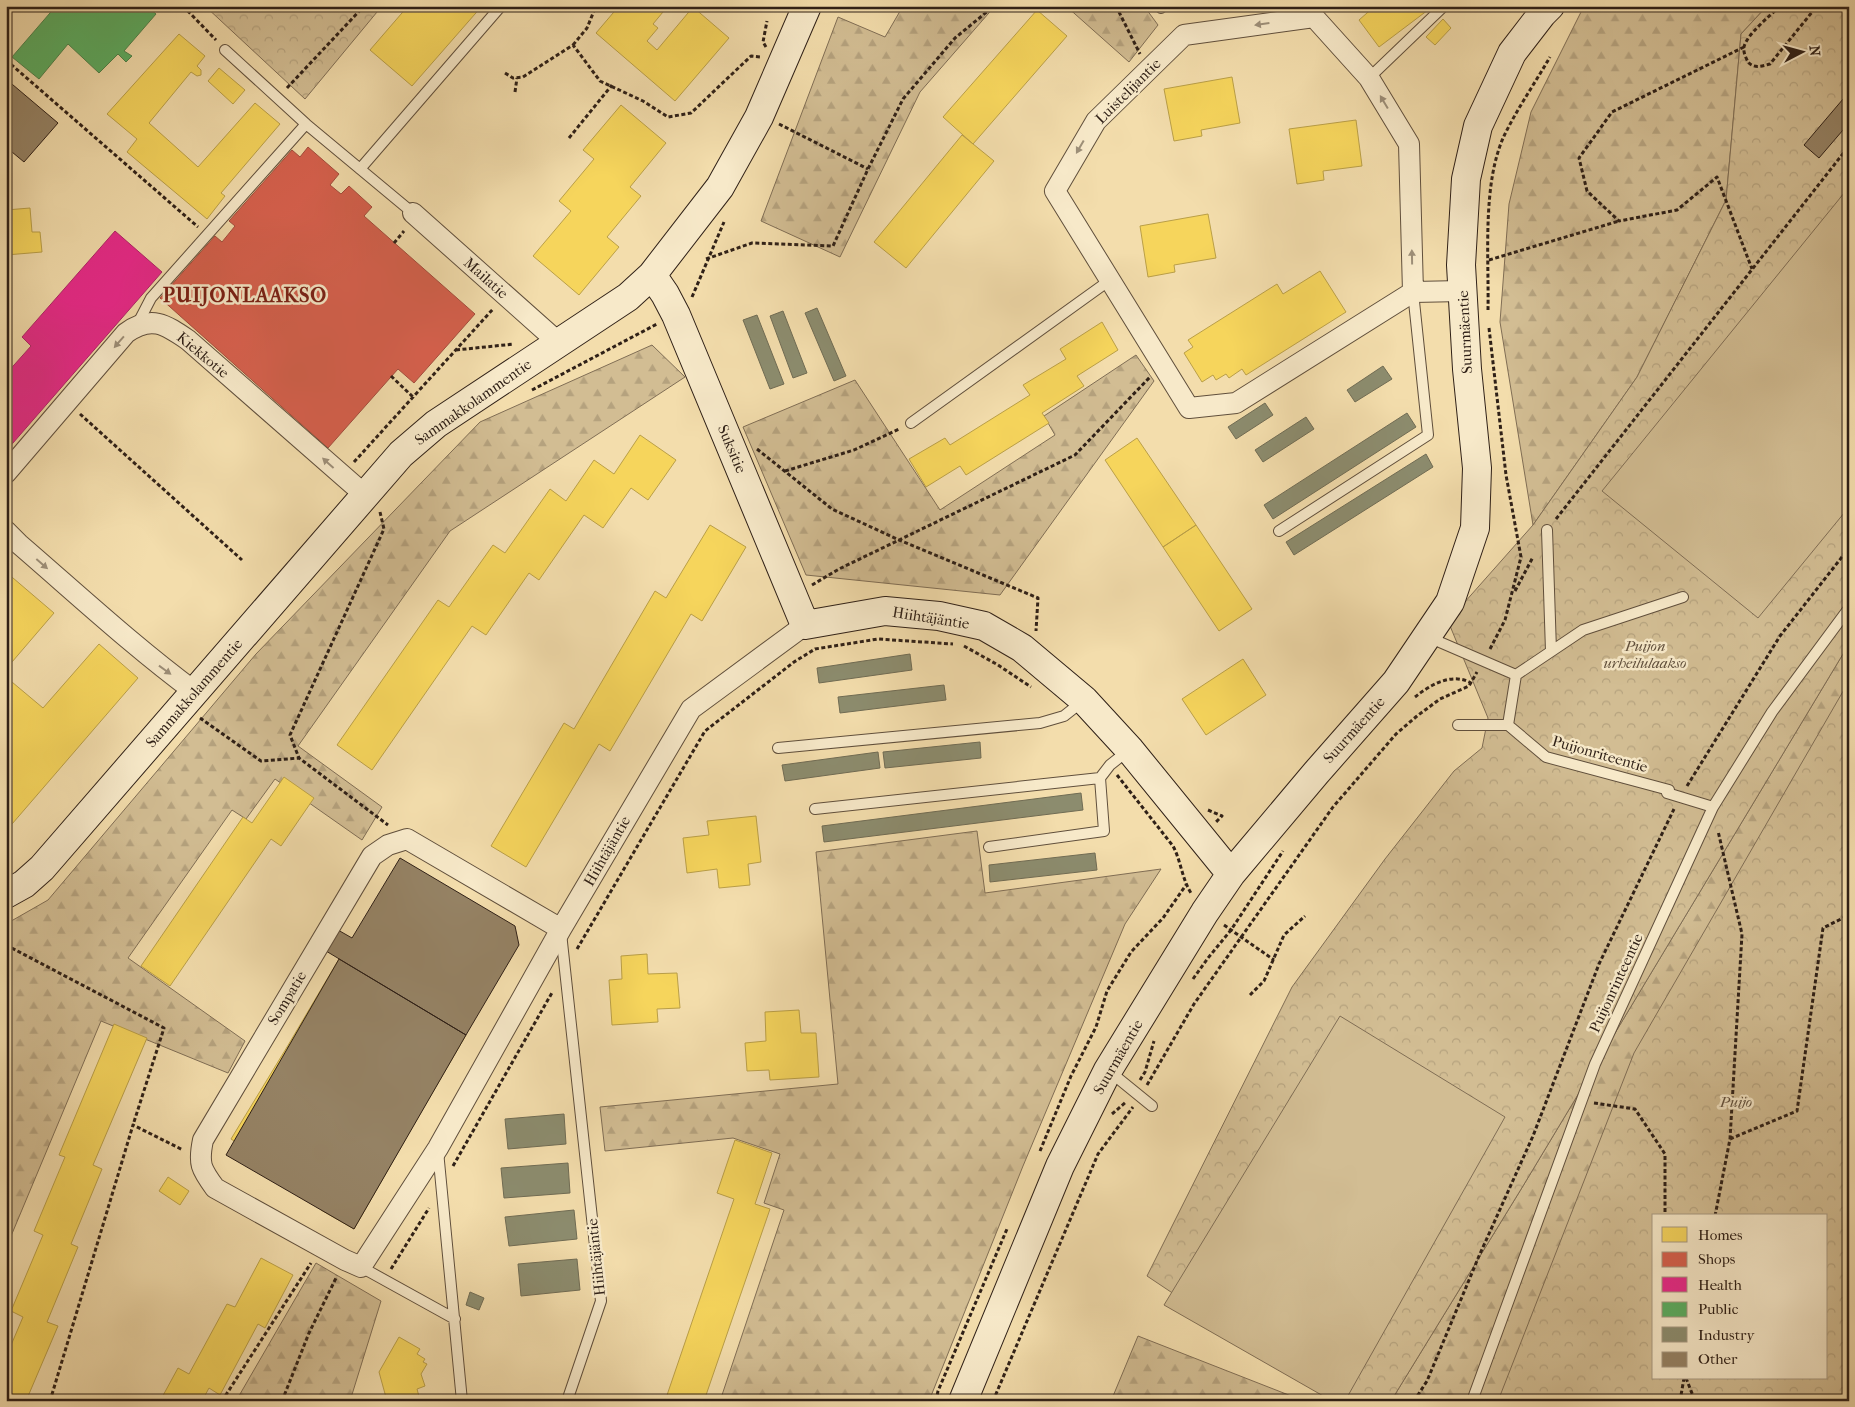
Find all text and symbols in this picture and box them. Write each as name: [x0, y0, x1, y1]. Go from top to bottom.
one-way arrow: [1254, 21, 1270, 29]
north arrow: [1778, 28, 1828, 78]
text: N: [1805, 45, 1823, 57]
street label: Luistelijantie: [1092, 54, 1165, 127]
one-way arrow: [1379, 96, 1388, 109]
one-way arrow: [1076, 141, 1085, 154]
one-way arrow: [1408, 249, 1416, 265]
street label: Mailatie: [460, 253, 512, 303]
district label: PUIJONLAAKSO: [163, 284, 327, 307]
street label: Suurmäentie: [1454, 289, 1476, 374]
street label: Kiekkotie: [173, 328, 233, 382]
one-way arrow: [113, 335, 124, 348]
street label: Sammakkolammentie: [411, 355, 535, 449]
street label: Suksitie: [714, 422, 750, 476]
one-way arrow: [323, 457, 335, 469]
one-way arrow: [35, 559, 48, 570]
street label: Hiihtäjäntie: [891, 603, 971, 633]
street label: Sammakkolammentie: [142, 634, 247, 751]
park label: Puijon urheilulaakso: [1604, 637, 1686, 672]
one-way arrow: [158, 665, 172, 675]
street label: Suurmäentie: [1319, 693, 1389, 767]
street label: Puijonriteentie: [1550, 732, 1650, 776]
street label: Hiihtäjäntie: [580, 812, 635, 889]
street label: Puijonrinteentie: [1585, 930, 1647, 1035]
street label: Sompatie: [264, 967, 310, 1028]
street label: Suurmäentie: [1089, 1016, 1147, 1098]
park label: Puijo: [1719, 1093, 1752, 1111]
legend: [1652, 1214, 1828, 1380]
street label: Hiihtäjäntie: [583, 1217, 609, 1297]
text: Homes: [1698, 1226, 1743, 1244]
text: Shops: [1698, 1250, 1736, 1268]
text: Health: [1698, 1276, 1742, 1294]
text: Public: [1698, 1300, 1739, 1318]
text: Industry: [1698, 1326, 1755, 1344]
text: Other: [1698, 1350, 1738, 1368]

